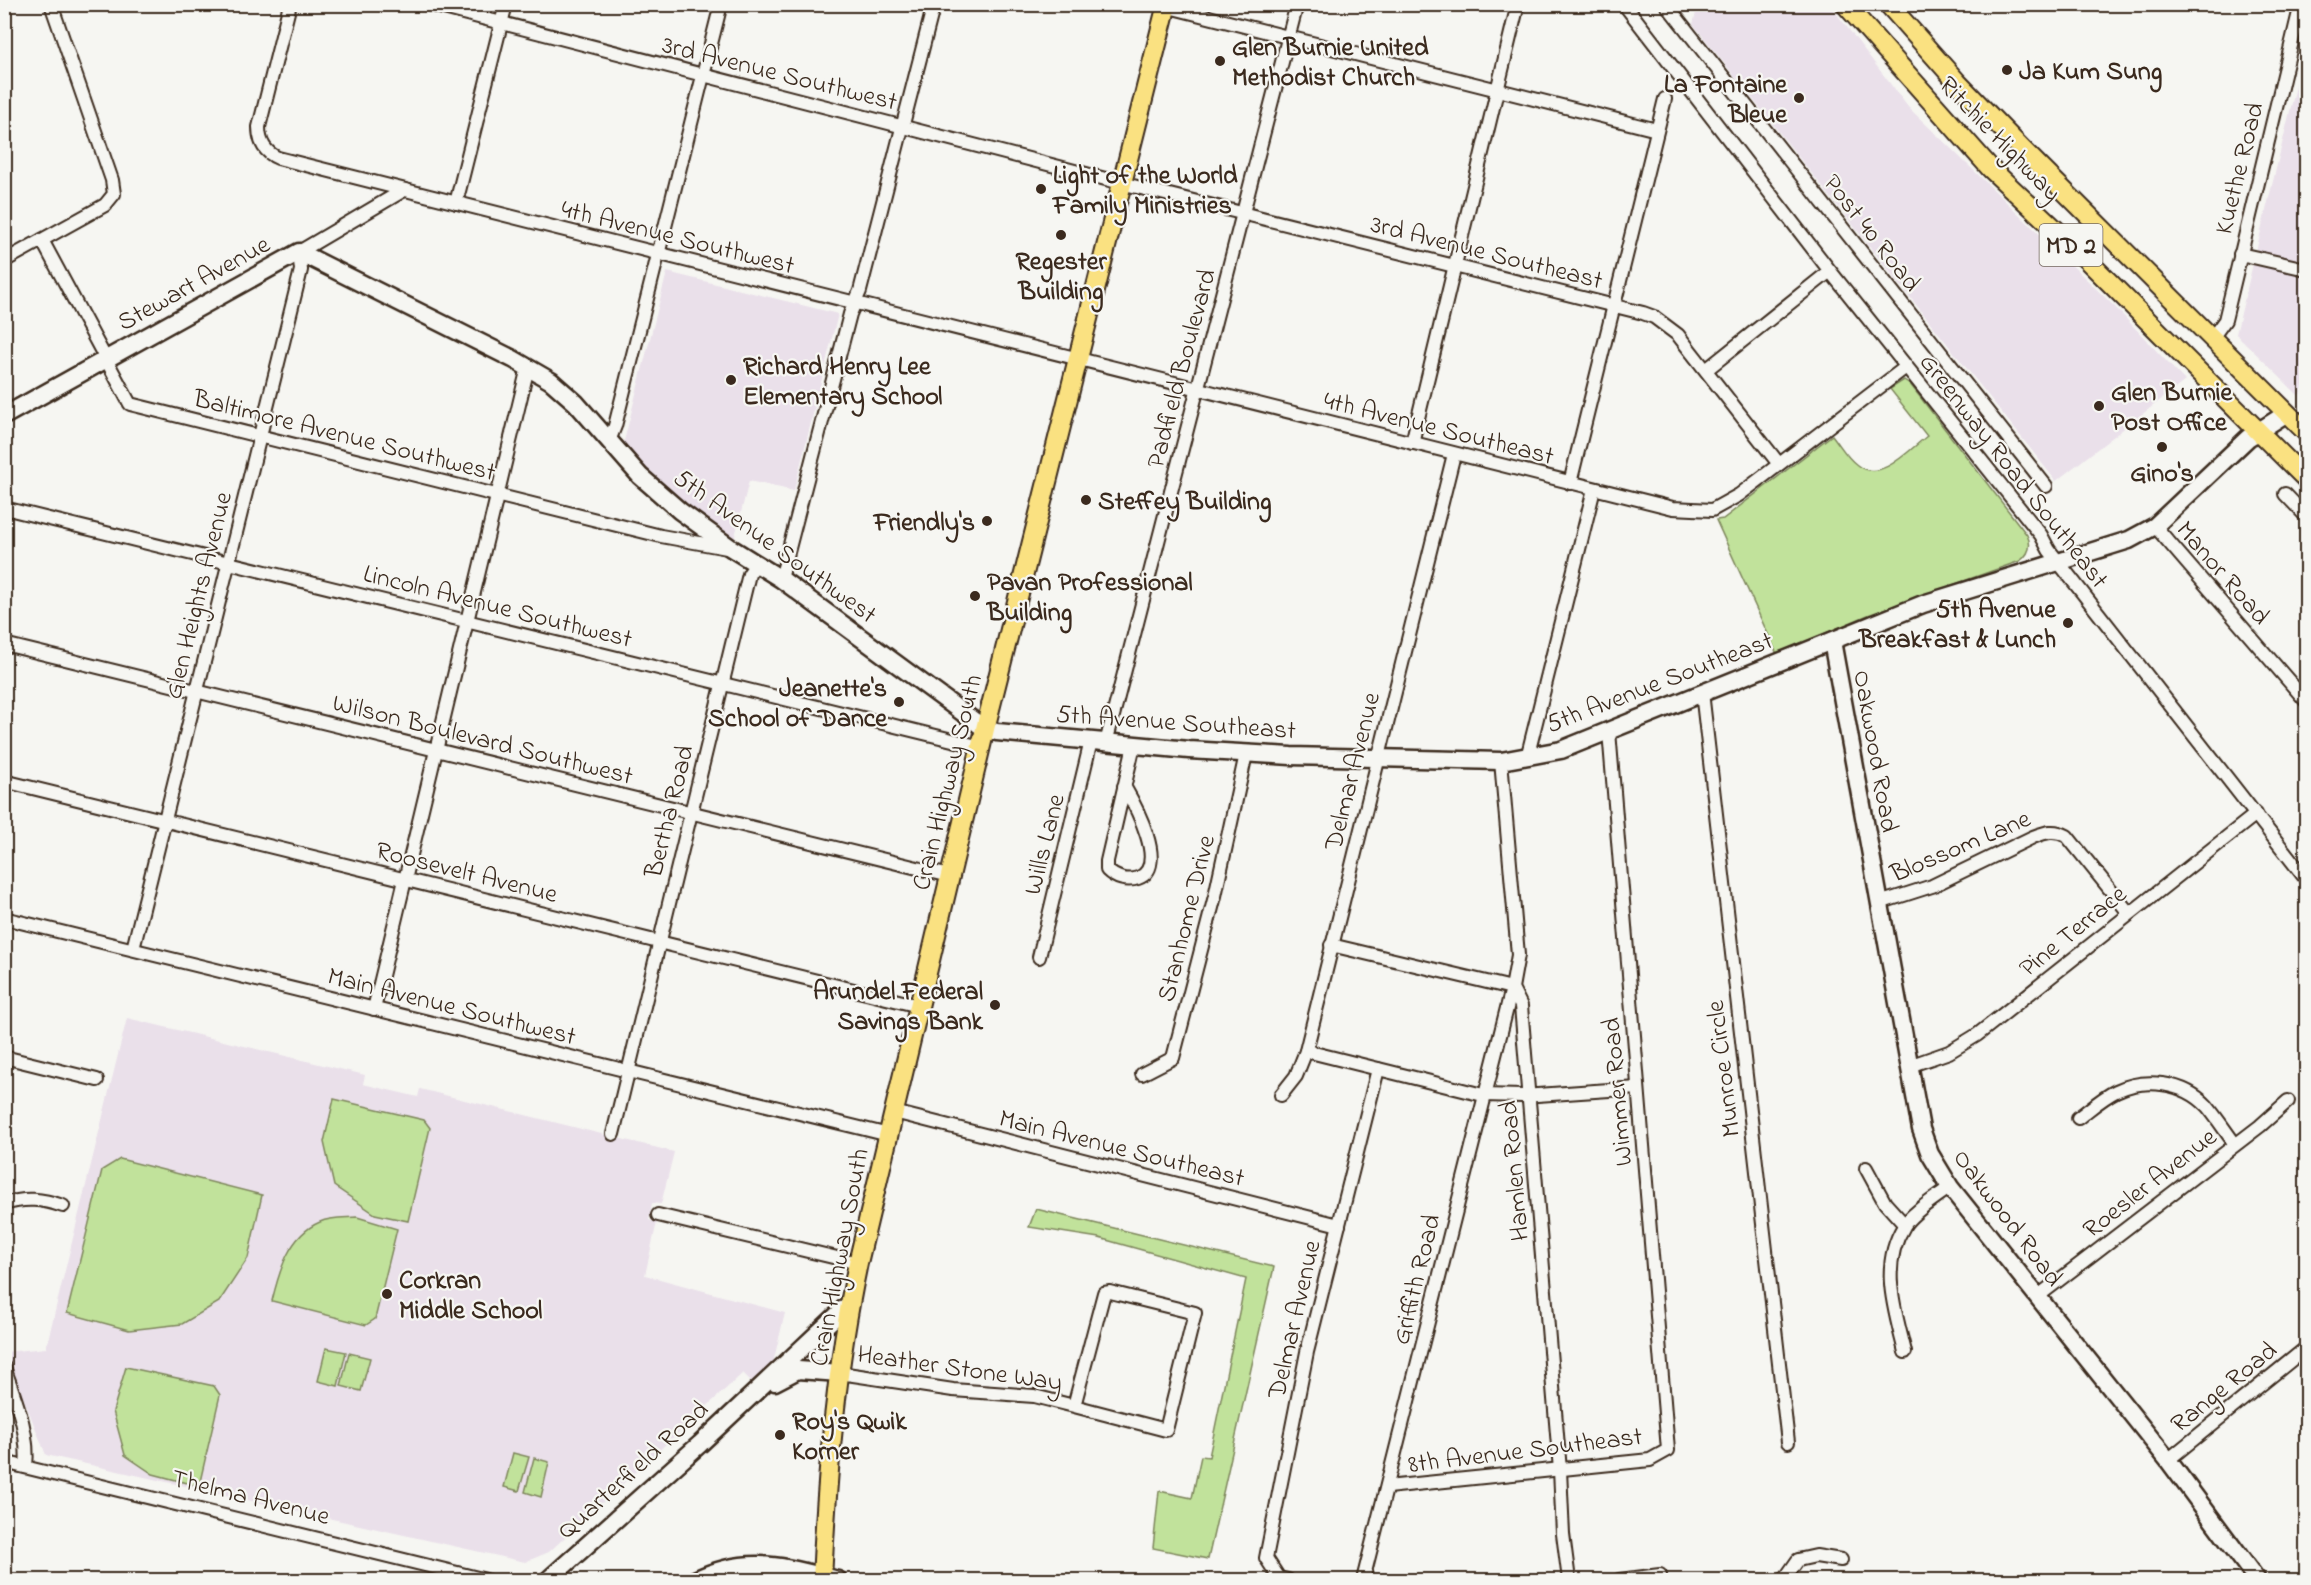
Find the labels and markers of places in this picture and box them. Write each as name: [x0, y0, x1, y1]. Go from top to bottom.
place label: Glen Burnie United Methodist Church: [1232, 30, 1429, 98]
marker: Glen Burnie United Methodist Church: [1213, 54, 1227, 68]
place label: Ja Kum Sung: [2019, 54, 2163, 93]
marker: Ja Kum Sung: [2000, 63, 2014, 77]
place label: La Fontaine Bleue: [1664, 67, 1788, 135]
marker: La Fontaine Bleue: [1792, 91, 1806, 105]
place label: Light of the World Family Ministries: [1051, 158, 1238, 226]
marker: Light of the World Family Ministries: [1034, 182, 1048, 196]
marker: Regester Building: [1054, 228, 1068, 242]
place label: Regester Building: [1015, 244, 1107, 313]
place label: Richard Henry Lee Elementary School: [743, 349, 942, 417]
marker: Richard Henry Lee Elementary School: [724, 373, 738, 387]
place label: Glen Burnie Post Office: [2111, 375, 2233, 443]
marker: Glen Burnie Post Office: [2092, 399, 2106, 413]
marker: Gino's: [2155, 440, 2169, 454]
place label: Gino's: [2130, 456, 2194, 494]
place label: Steffey Building: [1098, 484, 1272, 523]
marker: Steffey Building: [1079, 493, 1093, 507]
place label: Friendly's: [872, 505, 975, 543]
marker: Friendly's: [980, 514, 994, 528]
place label: Pavan Professional Building: [986, 565, 1193, 634]
marker: Pavan Professional Building: [968, 589, 982, 603]
place label: 5th Avenue Breakfast & Lunch: [1858, 592, 2057, 660]
marker: 5th Avenue Breakfast & Lunch: [2061, 616, 2075, 630]
place label: Jeanette's School of Dance: [708, 671, 888, 739]
marker: Jeanette's School of Dance: [892, 695, 906, 709]
place label: Arundel Federal Savings Bank: [813, 974, 984, 1043]
marker: Arundel Federal Savings Bank: [988, 998, 1002, 1012]
place label: Corkran Middle School: [399, 1263, 542, 1331]
marker: Corkran Middle School: [380, 1287, 394, 1301]
place label: Roy's Qwik Korner: [792, 1404, 907, 1472]
marker: Roy's Qwik Korner: [773, 1428, 787, 1442]

